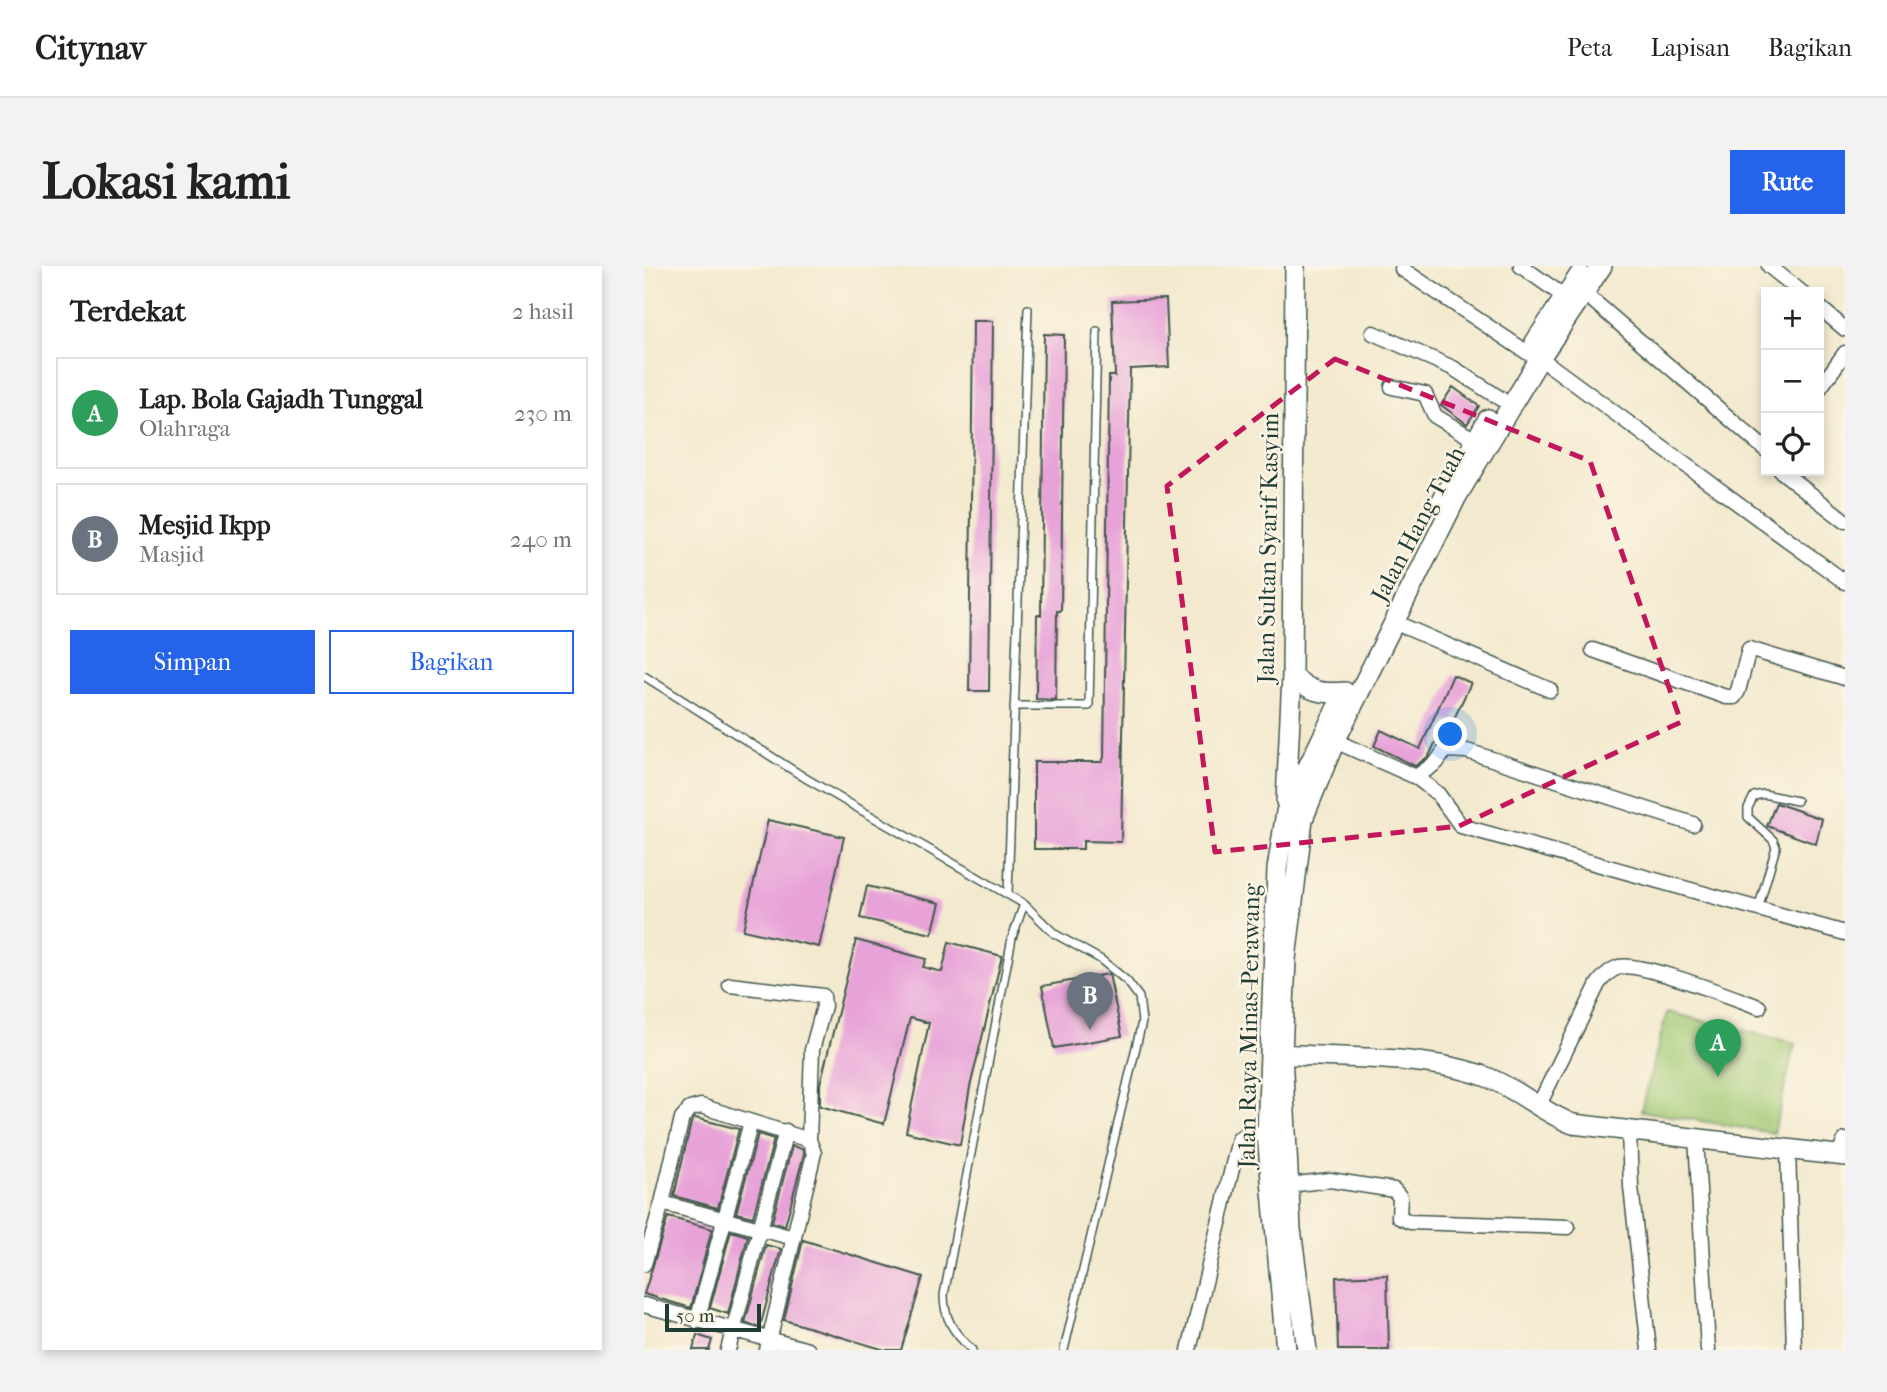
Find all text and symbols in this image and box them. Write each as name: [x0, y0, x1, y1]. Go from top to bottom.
text: Citynav: [35, 29, 146, 68]
text: Peta: [1567, 34, 1612, 62]
text: Lapisan: [1650, 34, 1730, 62]
text: Bagikan: [1768, 34, 1852, 62]
button: Rute: [1730, 150, 1845, 214]
text: Lokasi kami: [42, 153, 290, 211]
map controls: [1761, 287, 1824, 476]
button: +: [1761, 287, 1824, 350]
text: Terdekat: [70, 294, 186, 329]
text: 2 hasil: [512, 298, 574, 325]
button: −: [1761, 350, 1824, 413]
text: Lap. Bola Gajadh Tunggal: [139, 384, 423, 415]
text: A: [88, 400, 102, 427]
text: 230 m: [514, 400, 572, 427]
street label: Jalan Sultan Syarif Kasyim: [1252, 412, 1284, 686]
button: locate: [1761, 413, 1824, 476]
text: Olahraga: [139, 415, 230, 442]
street label: Jalan Hang Tuah: [1364, 441, 1471, 608]
text: Mesjid Ikpp: [139, 510, 271, 541]
text: B: [88, 526, 102, 553]
text: 240 m: [510, 526, 572, 553]
text: Masjid: [139, 541, 204, 568]
button: Simpan: [70, 630, 315, 694]
button: Bagikan: [329, 630, 574, 694]
your location: [1433, 717, 1467, 751]
street label: Jalan Raya Minas-Perawang: [1232, 882, 1266, 1171]
pin: B: [1067, 972, 1113, 1030]
pin: A: [1695, 1019, 1741, 1077]
scale bar: [665, 1301, 761, 1333]
text: 50 m: [676, 1305, 715, 1327]

